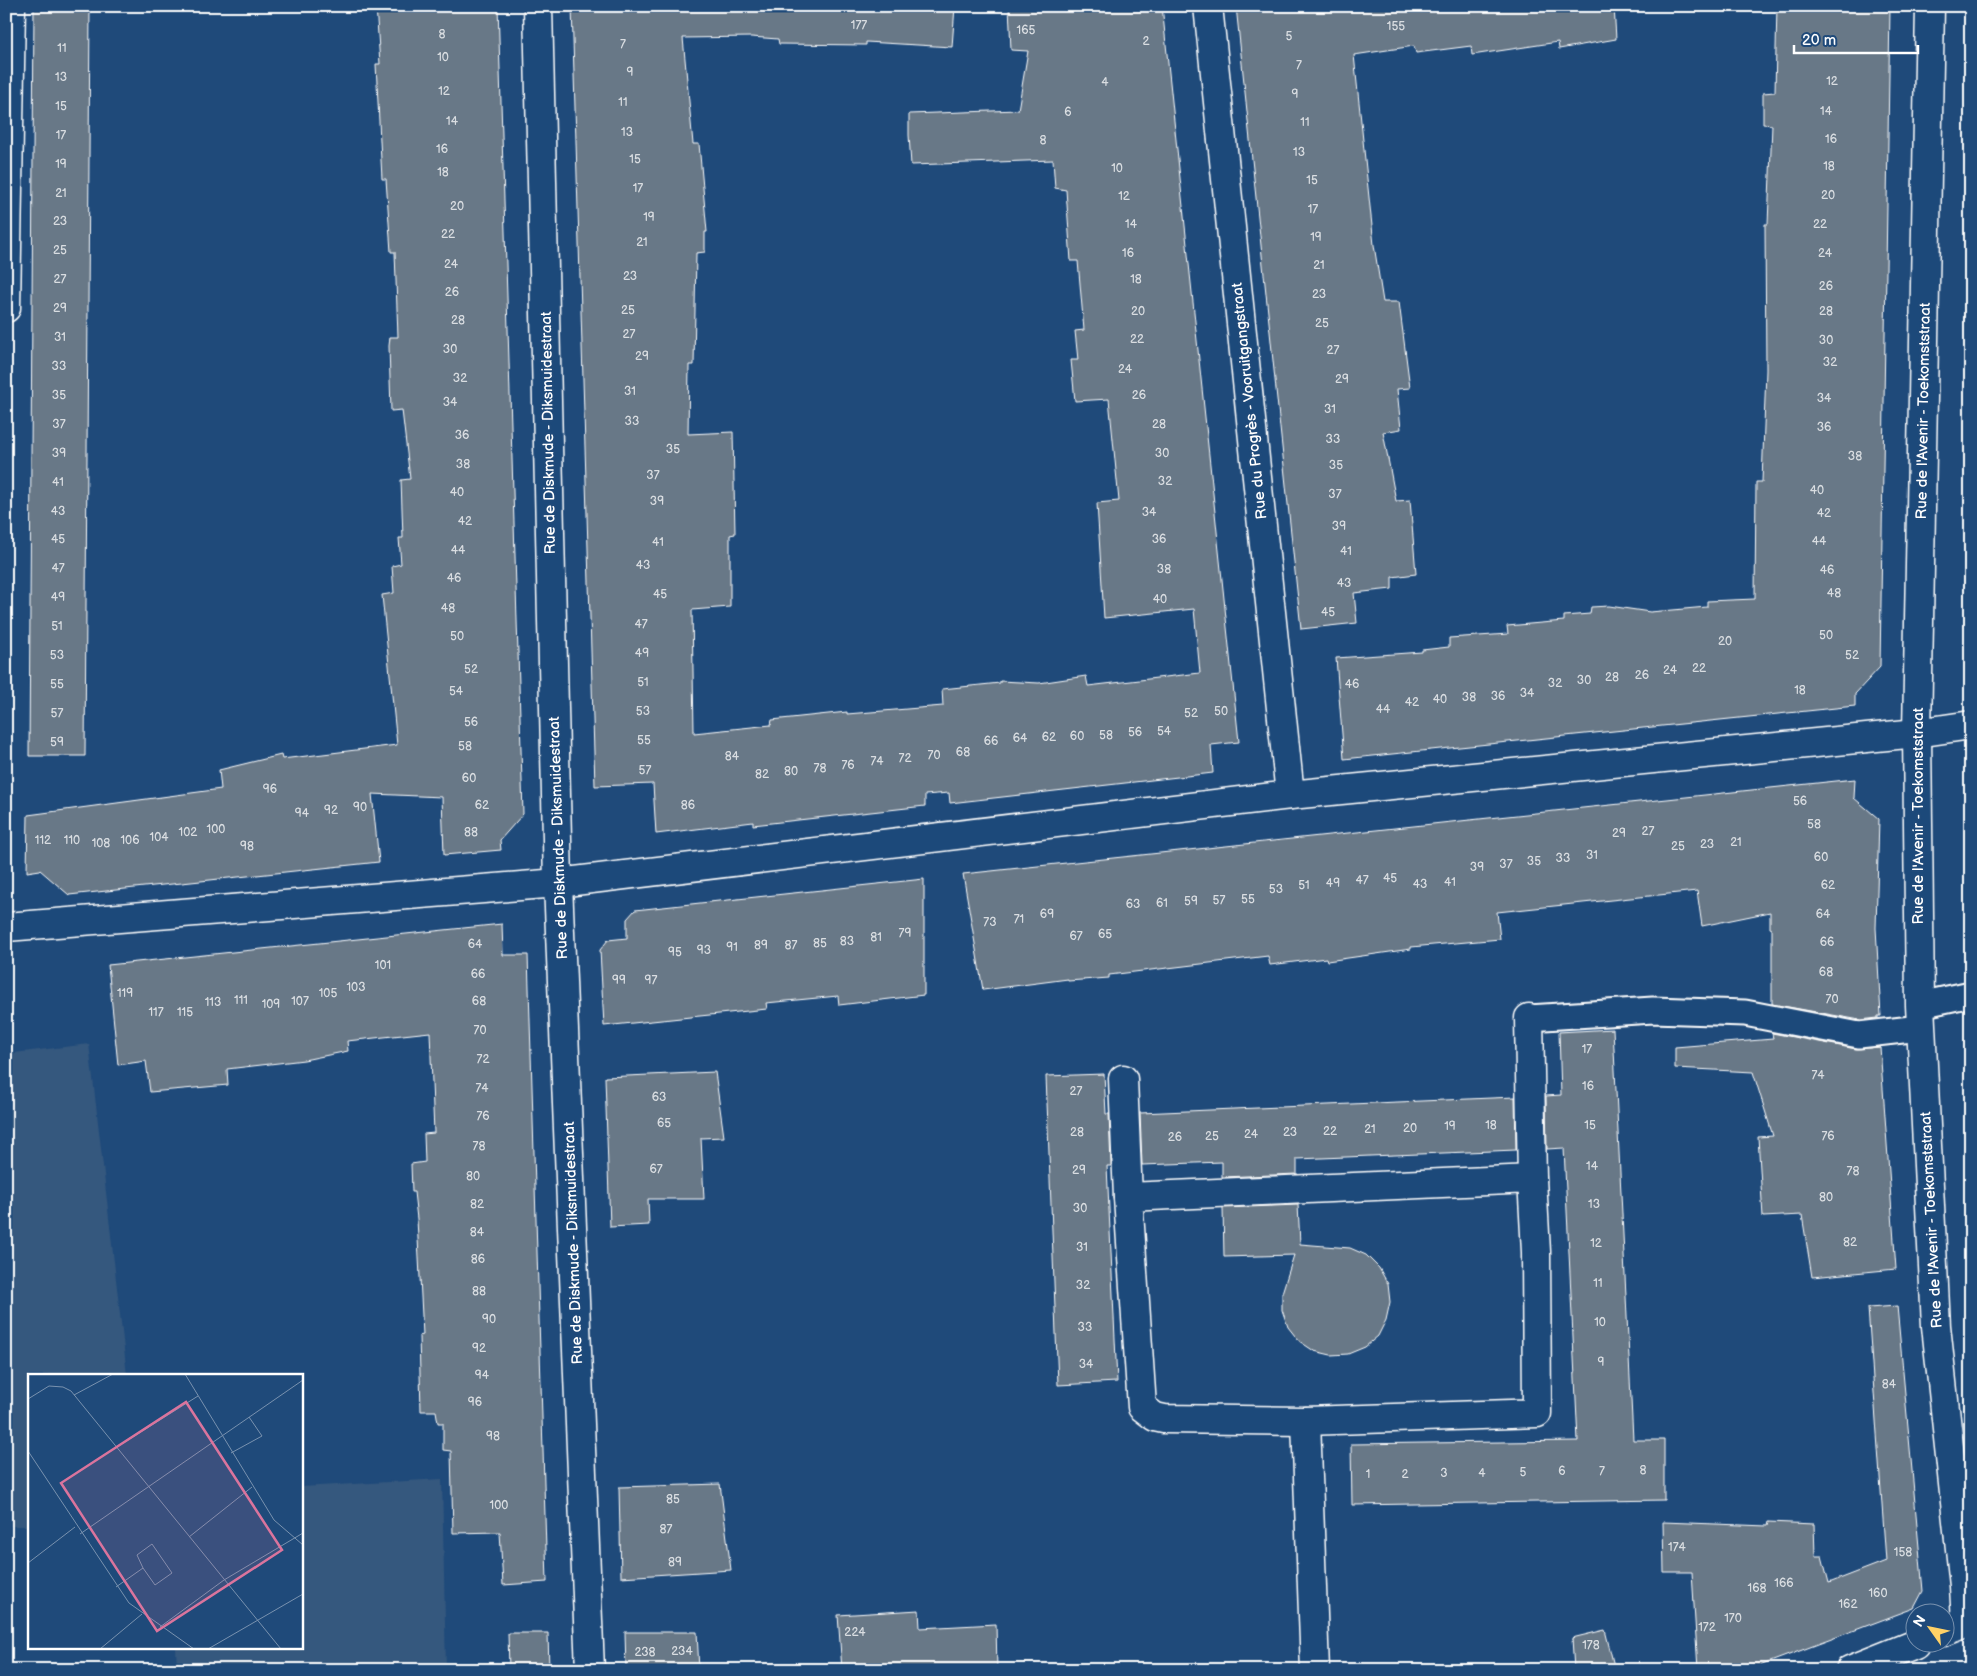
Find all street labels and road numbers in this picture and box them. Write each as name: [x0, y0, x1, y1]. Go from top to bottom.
street label: Rue du Progrès - Vooruitgangstraat: [1228, 281, 1271, 520]
street label: Rue de l'Avenir - Toekomststraat: [1912, 302, 1935, 520]
street label: Rue de Diskmude - Diksmuidestraat: [537, 311, 560, 555]
street label: Rue de l'Avenir - Toekomststraat: [1909, 707, 1928, 924]
street label: Rue de Diskmude - Diksmuidestraat: [545, 716, 572, 960]
street label: Rue de l'Avenir - Toekomststraat: [1916, 1111, 1947, 1329]
street label: Rue de Diskmude - Diksmuidestraat: [560, 1121, 587, 1365]

